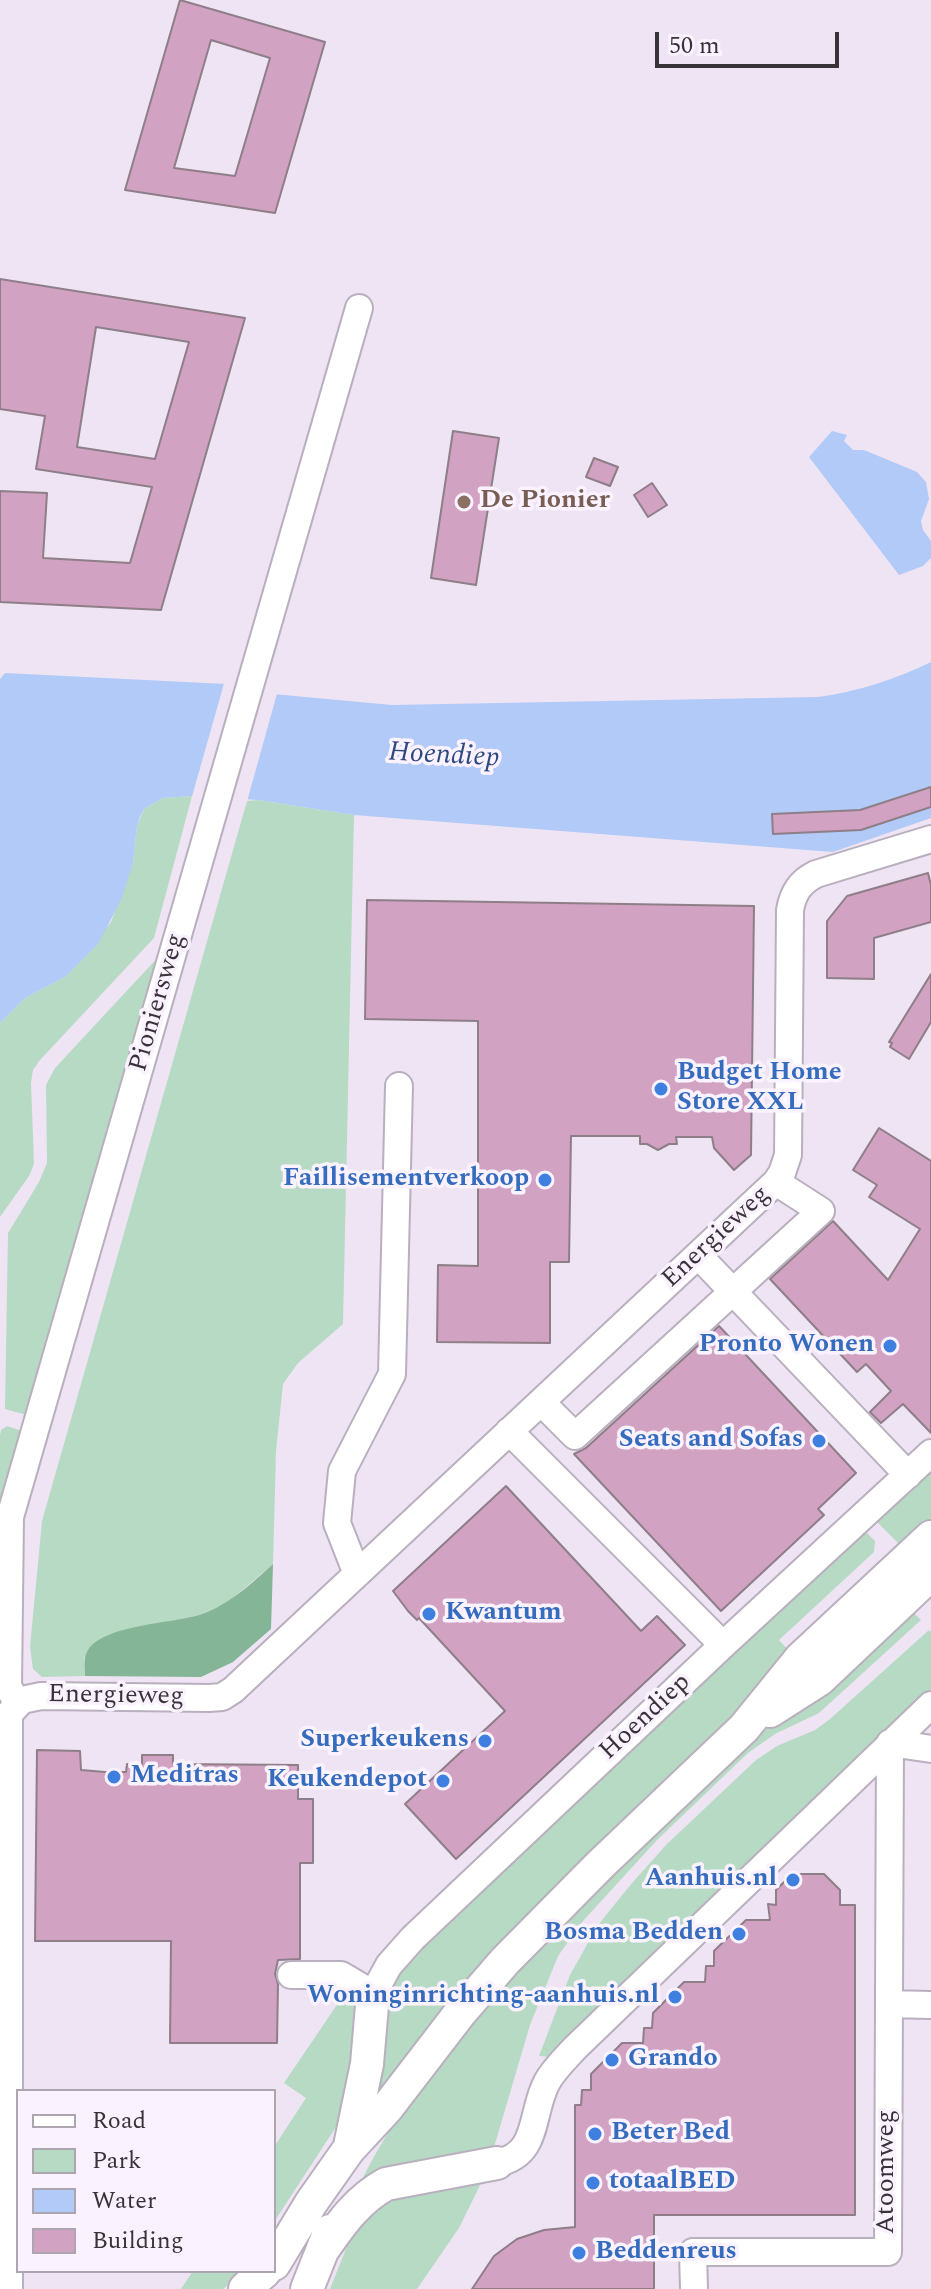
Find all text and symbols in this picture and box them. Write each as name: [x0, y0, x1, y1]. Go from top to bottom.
scale bar: [659, 16, 843, 66]
text: 50 m: [669, 28, 720, 64]
place label: De Pionier: [480, 486, 610, 518]
marker: De Pionier: [455, 493, 473, 511]
water label: Hoendiep: [388, 737, 500, 777]
street label: Pioniersweg: [124, 930, 194, 1076]
place label: Budget Home Store XXL: [677, 1058, 842, 1120]
marker: Budget Home Store XXL: [652, 1080, 670, 1098]
place label: Faillisementverkoop: [283, 1164, 529, 1196]
marker: Faillisementverkoop: [536, 1171, 554, 1189]
street label: Energieweg: [657, 1180, 777, 1296]
place label: Pronto Wonen: [699, 1330, 874, 1362]
marker: Pronto Wonen: [881, 1337, 899, 1355]
place label: Seats and Sofas: [619, 1425, 803, 1457]
marker: Seats and Sofas: [810, 1432, 828, 1450]
place label: Kwantum: [445, 1598, 562, 1630]
marker: Kwantum: [420, 1605, 438, 1623]
street label: Hoendiep: [594, 1668, 698, 1768]
street label: Energieweg: [48, 1680, 184, 1714]
place label: Superkeukens: [300, 1725, 469, 1757]
marker: Superkeukens: [476, 1732, 494, 1750]
place label: Meditras: [130, 1761, 239, 1793]
place label: Keukendepot: [267, 1765, 427, 1797]
marker: Meditras: [105, 1768, 123, 1786]
marker: Keukendepot: [434, 1772, 452, 1790]
place label: Aanhuis.nl: [645, 1864, 777, 1896]
marker: Aanhuis.nl: [784, 1871, 802, 1889]
place label: Bosma Bedden: [544, 1918, 723, 1950]
marker: Bosma Bedden: [730, 1925, 748, 1943]
place label: Woninginrichting-aanhuis.nl: [307, 1981, 659, 2013]
marker: Woninginrichting-aanhuis.nl: [666, 1988, 684, 2006]
place label: Grando: [628, 2044, 718, 2076]
marker: Grando: [603, 2051, 621, 2069]
legend: [16, 2089, 276, 2273]
text: Road: [92, 2103, 146, 2139]
street label: Atoomweg: [872, 2110, 904, 2234]
place label: Beter Bed: [611, 2118, 730, 2150]
marker: Beter Bed: [586, 2125, 604, 2143]
text: Park: [92, 2143, 142, 2179]
place label: totaalBED: [609, 2167, 735, 2199]
marker: totaalBED: [584, 2174, 602, 2192]
text: Water: [92, 2183, 156, 2219]
text: Building: [92, 2223, 184, 2259]
place label: Beddenreus: [595, 2237, 737, 2269]
marker: Beddenreus: [570, 2244, 588, 2262]

